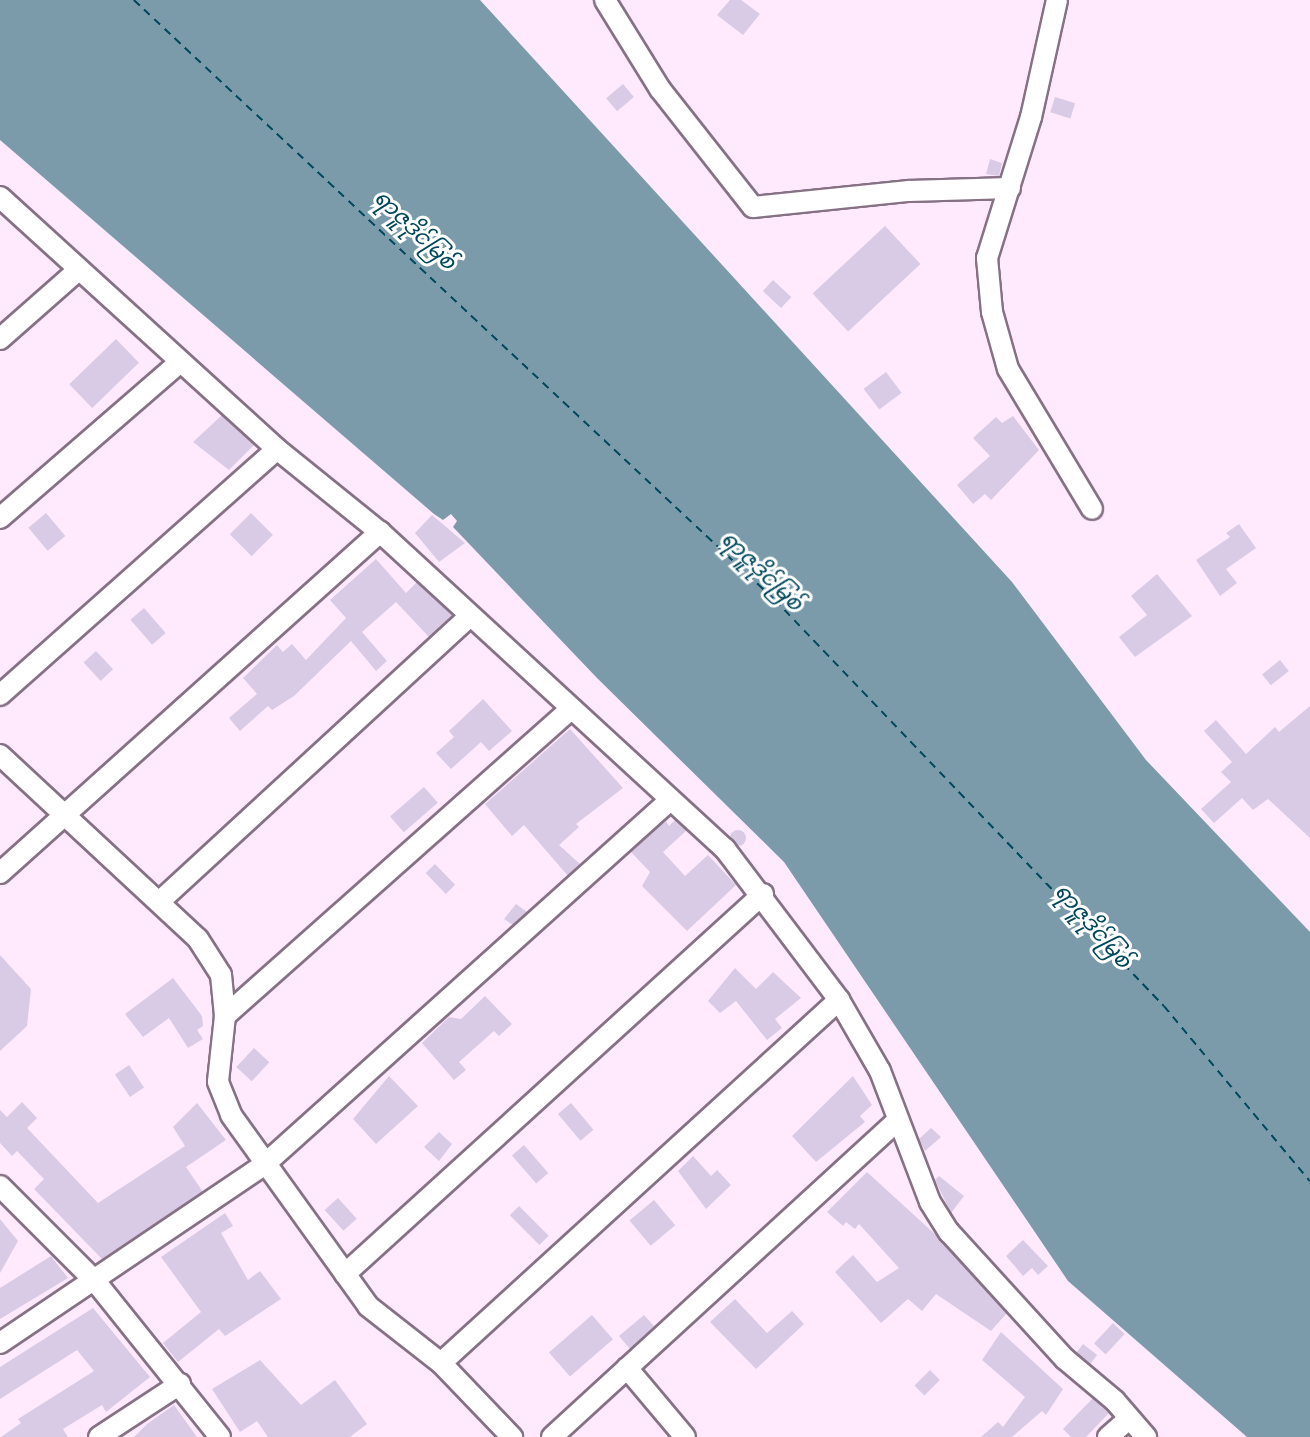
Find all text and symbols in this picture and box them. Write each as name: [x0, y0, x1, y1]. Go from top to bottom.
water label: ရာဇူဒိုင်မြစ်: [370, 184, 462, 274]
water label: ရာဇူဒိုင်မြစ်: [717, 525, 809, 615]
water label: ရာဇူဒိုင်မြစ်: [1050, 877, 1138, 973]

